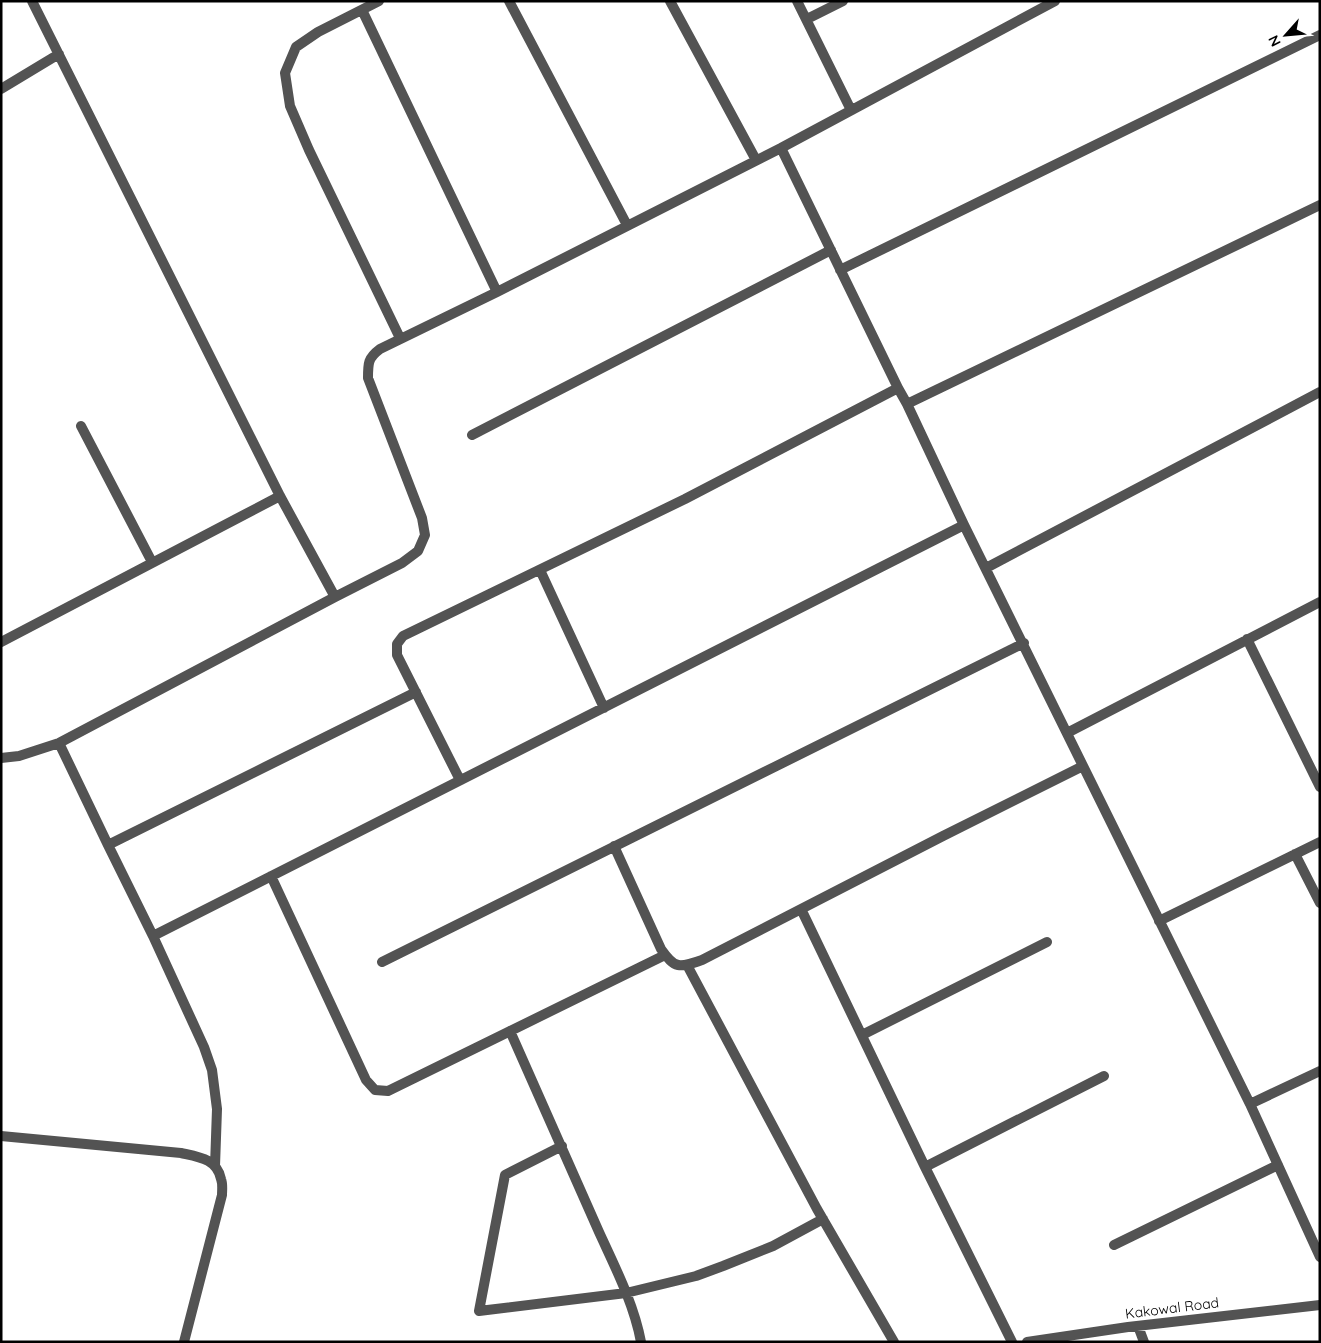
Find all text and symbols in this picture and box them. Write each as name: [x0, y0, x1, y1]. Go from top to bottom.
north arrow: [1261, 10, 1311, 60]
text: N: [1264, 32, 1285, 50]
street label: Kakowal Road: [1124, 1293, 1220, 1323]

